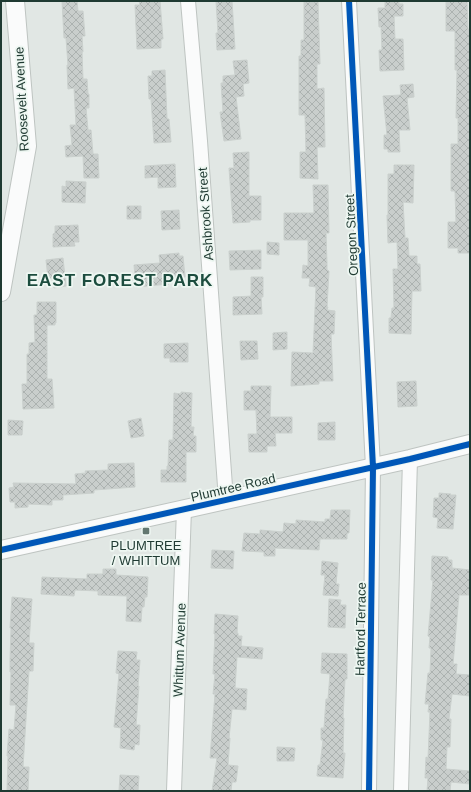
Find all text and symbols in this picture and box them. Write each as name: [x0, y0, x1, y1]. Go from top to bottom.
street label: Roosevelt Avenue: [11, 46, 32, 152]
street label: Ashbrook Street: [195, 167, 216, 261]
street label: Oregon Street: [342, 193, 361, 276]
district label: EAST FOREST PARK: [27, 271, 213, 290]
street label: Plumtree Road: [189, 470, 277, 505]
marker: PLUMTREE / WHITTUM: [141, 526, 151, 536]
place label: PLUMTREE / WHITTUM: [111, 538, 182, 568]
street label: Hartford Terrace: [352, 582, 369, 676]
street label: Whittum Avenue: [170, 603, 189, 697]

